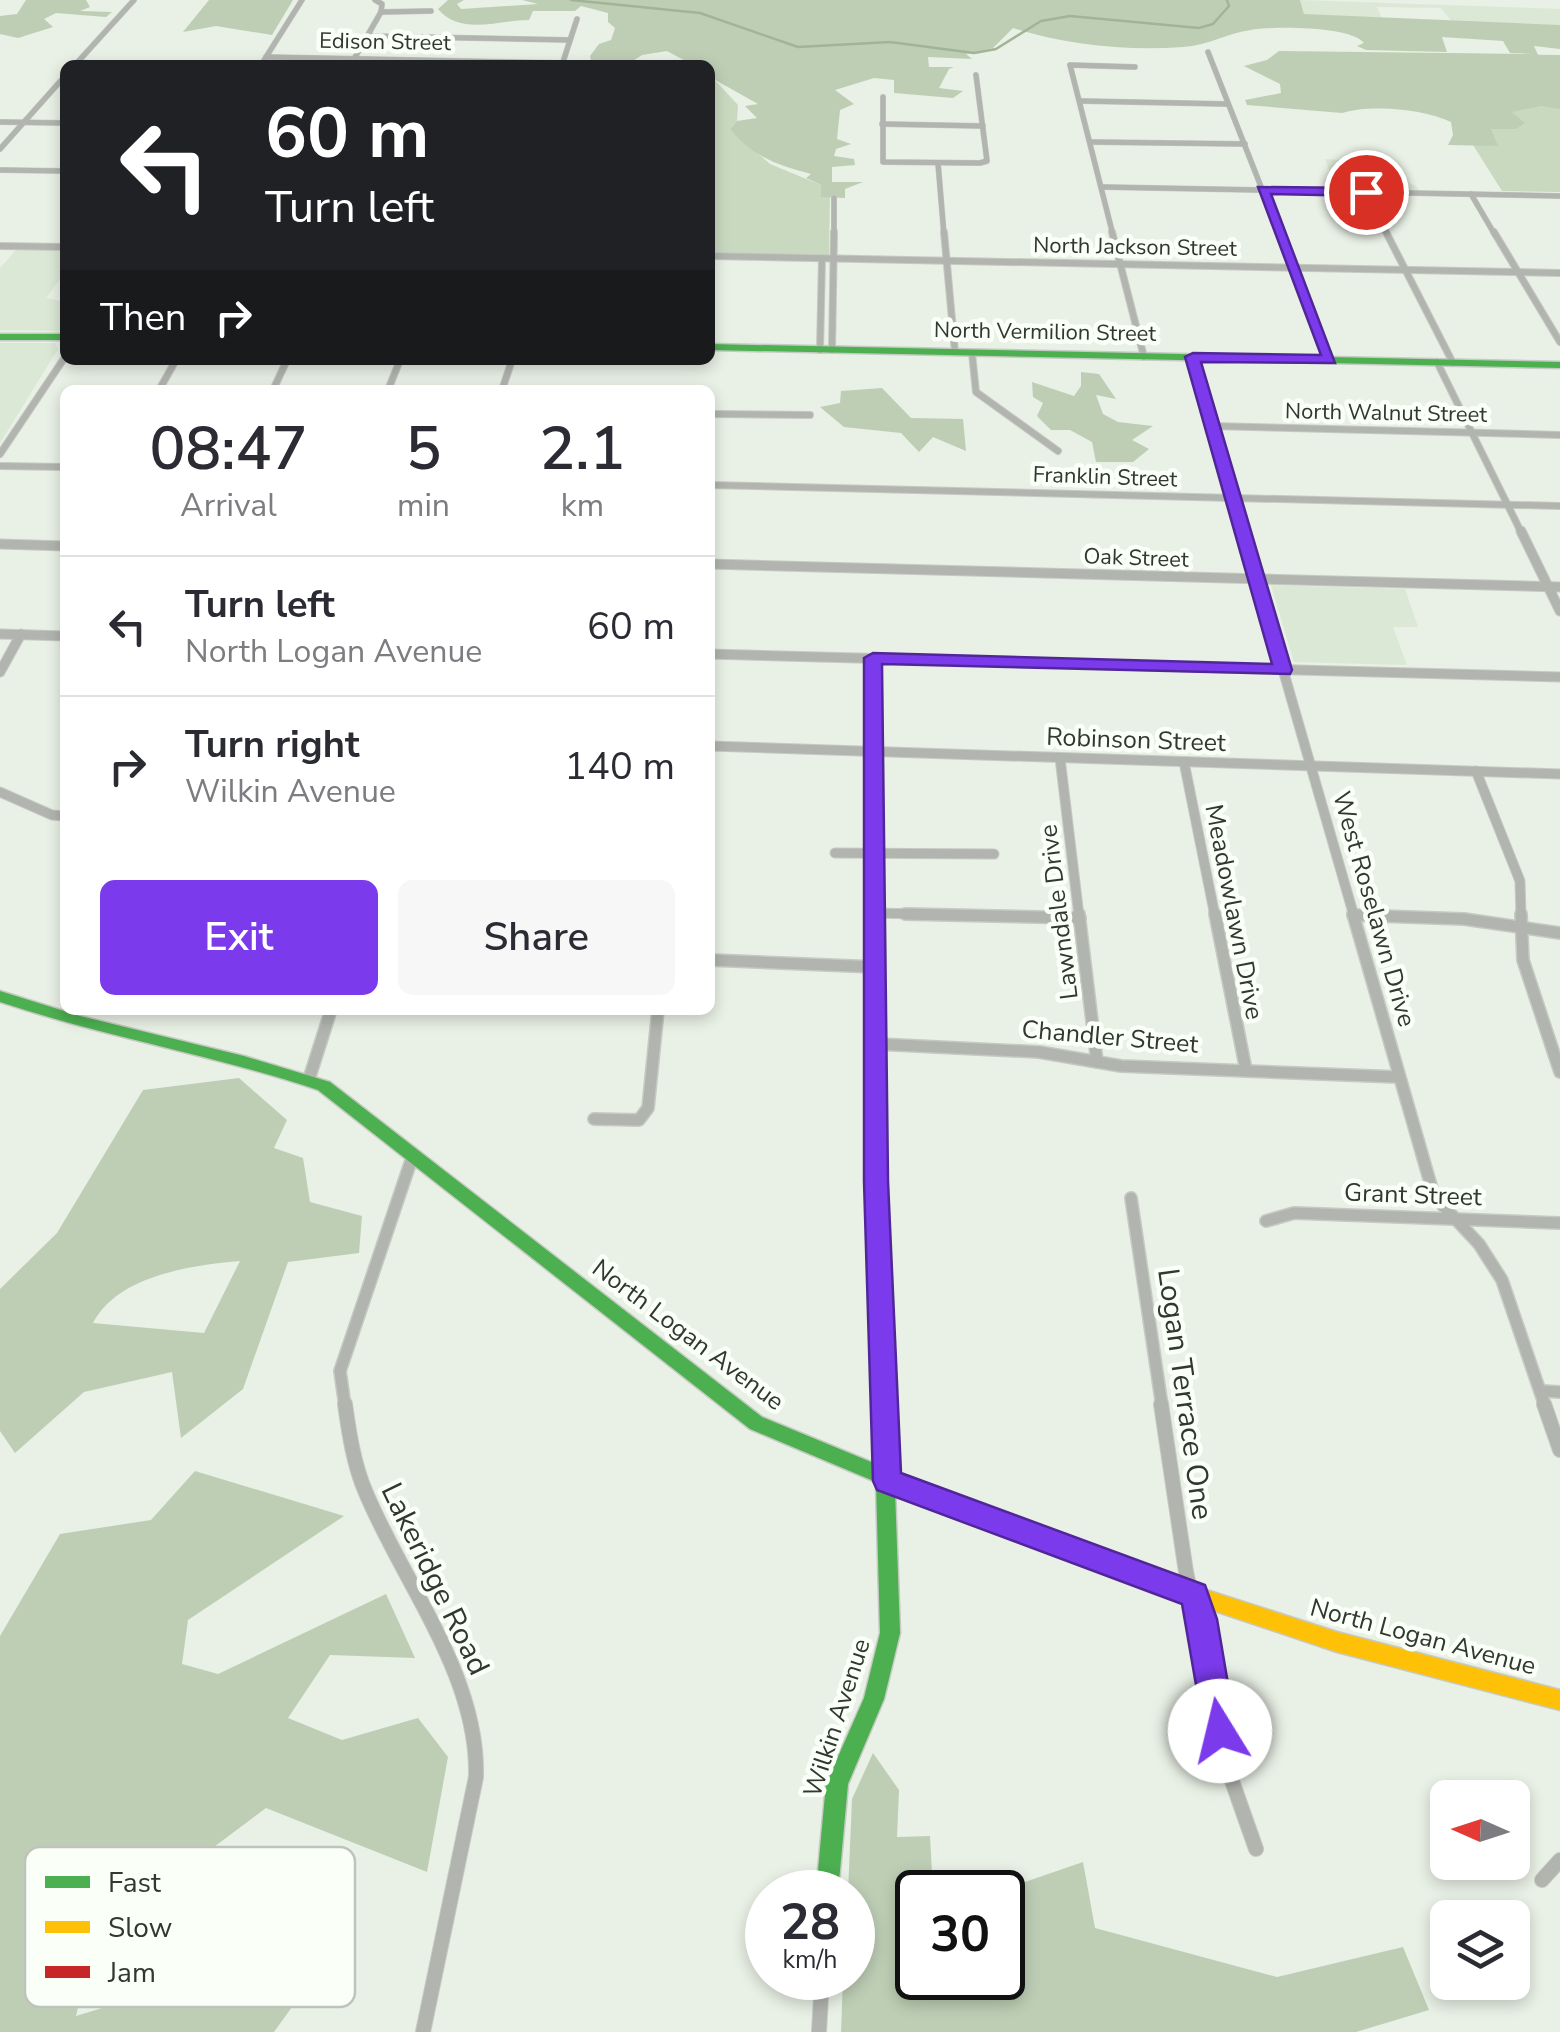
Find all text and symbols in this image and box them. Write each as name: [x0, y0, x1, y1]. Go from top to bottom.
street label: Edison Street: [319, 26, 451, 58]
text: 60 m: [265, 86, 429, 182]
icon: left: [100, 100, 230, 230]
pin: [1324, 150, 1409, 235]
icon: arrive: [1339, 165, 1394, 220]
text: Turn left: [265, 177, 434, 238]
street label: North Jackson Street: [1033, 230, 1237, 264]
icon: right: [206, 290, 261, 345]
text: Then: [100, 292, 186, 343]
street label: North Vermilion Street: [934, 315, 1157, 349]
street label: North Walnut Street: [1285, 396, 1488, 430]
text: 08:47: [149, 408, 308, 490]
text: 5: [405, 408, 441, 490]
text: 2.1: [539, 408, 626, 490]
street label: Franklin Street: [1032, 459, 1178, 495]
text: Arrival: [180, 484, 277, 527]
text: min: [397, 484, 450, 527]
text: km: [561, 484, 604, 527]
street label: Oak Street: [1083, 541, 1189, 575]
text: Turn left: [185, 579, 335, 630]
icon: left: [100, 599, 155, 654]
text: 60 m: [587, 601, 675, 652]
text: North Logan Avenue: [185, 630, 482, 673]
text: Turn right: [185, 719, 360, 770]
street label: Robinson Street: [1046, 720, 1227, 760]
icon: right: [100, 739, 155, 794]
text: 140 m: [564, 741, 675, 792]
text: Wilkin Avenue: [185, 770, 396, 813]
street label: West Roselawn Drive: [1324, 787, 1424, 1031]
street label: Meadowlawn Drive: [1196, 801, 1272, 1023]
street label: Lawndale Drive: [1031, 823, 1087, 1001]
button: Exit: [100, 880, 378, 995]
button: Share: [398, 880, 675, 995]
street label: Chandler Street: [1020, 1012, 1200, 1062]
street label: Grant Street: [1344, 1176, 1483, 1214]
street label: North Logan Avenue: [585, 1252, 791, 1418]
street label: Logan Terrace One: [1147, 1266, 1223, 1522]
street label: Lakeridge Road: [371, 1476, 499, 1682]
street label: North Logan Avenue: [1306, 1591, 1540, 1683]
street label: Wilkin Avenue: [795, 1634, 879, 1802]
position arrow: [1168, 1679, 1272, 1783]
north arrow: [1430, 1780, 1530, 1880]
map controls: [1430, 1780, 1530, 2000]
legend: [25, 1847, 355, 2007]
text: Fast: [108, 1864, 161, 1902]
speed limit sign: 30: [895, 1870, 1025, 2000]
text: 28: [780, 1888, 840, 1957]
button: layers: [1430, 1900, 1530, 2000]
text: Slow: [108, 1909, 172, 1947]
text: km/h: [782, 1943, 838, 1977]
text: Jam: [107, 1954, 156, 1992]

